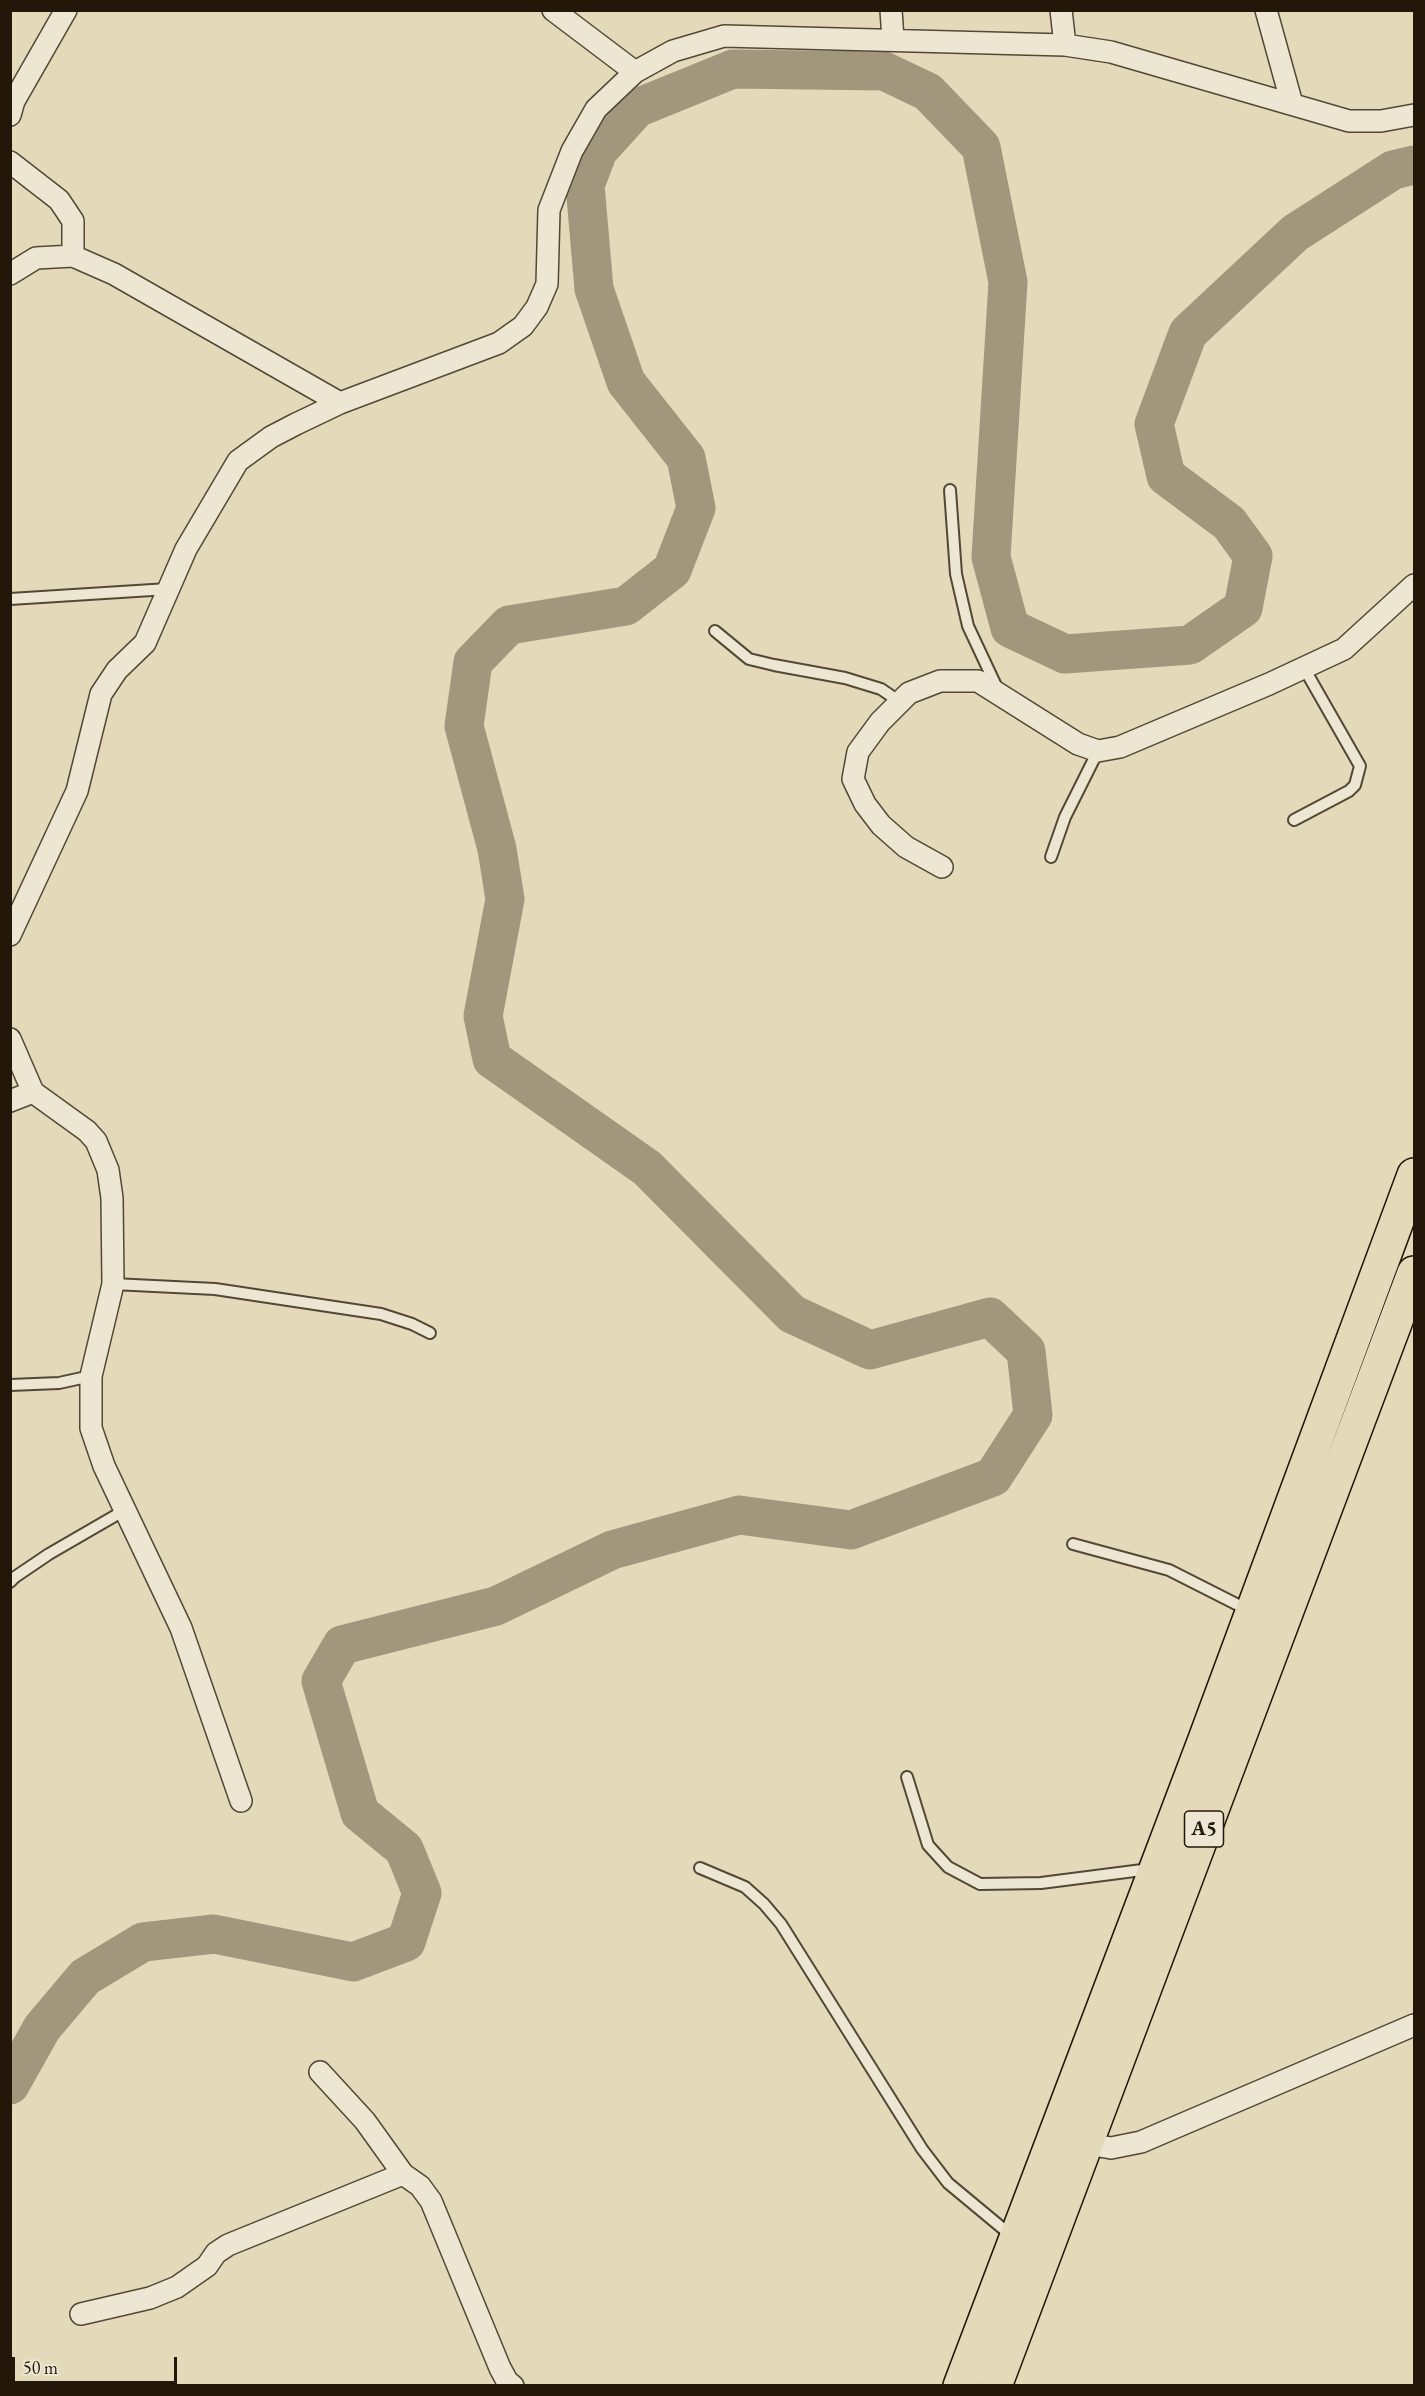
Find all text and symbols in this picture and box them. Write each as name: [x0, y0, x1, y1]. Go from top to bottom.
road number: A5: [1184, 1811, 1224, 1847]
scale bar: [15, 2345, 180, 2383]
text: 50 m: [23, 2356, 58, 2379]

